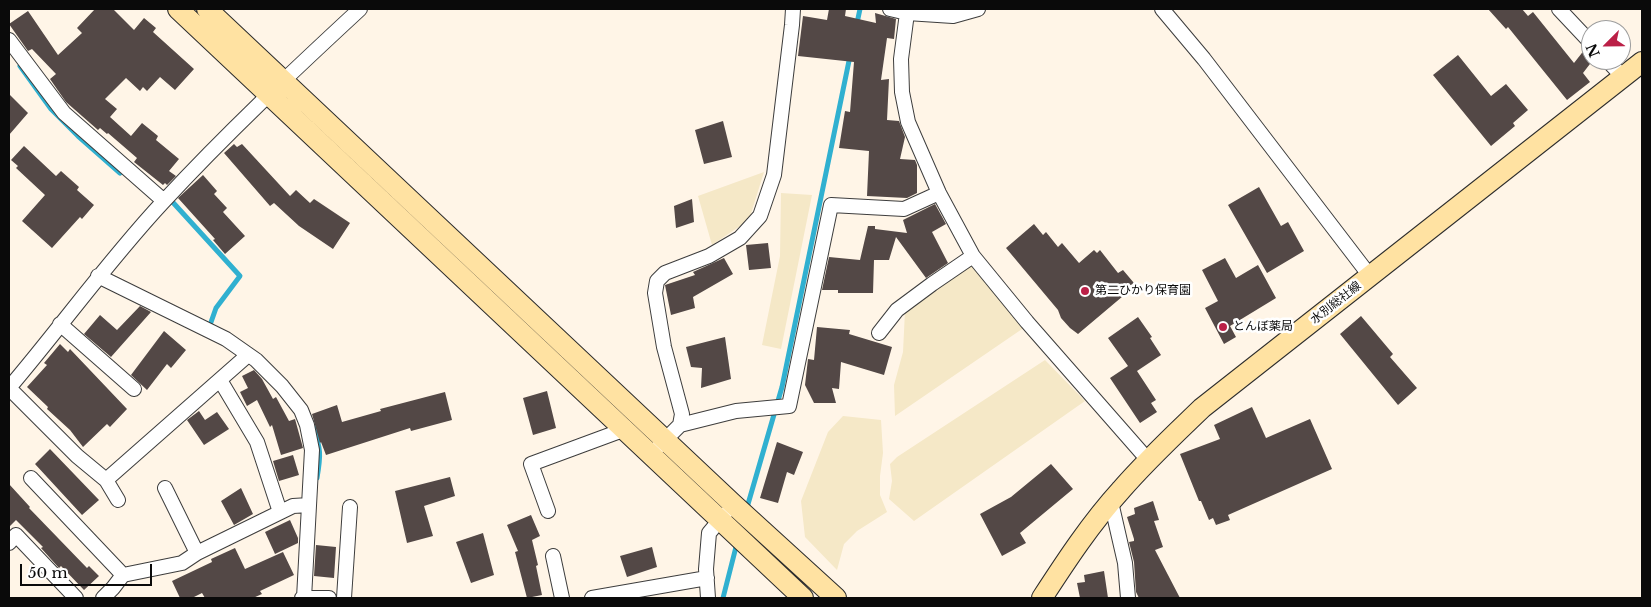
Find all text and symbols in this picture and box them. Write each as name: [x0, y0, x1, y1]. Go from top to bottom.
north arrow: [1581, 20, 1631, 70]
text: N: [1582, 41, 1604, 60]
street label: 水別総社線: [1308, 279, 1364, 327]
place label: 第二ひかり保育園: [1095, 284, 1191, 298]
marker: 第二ひかり保育園: [1079, 285, 1091, 297]
place label: とんぼ薬局: [1233, 320, 1293, 334]
marker: とんぼ薬局: [1217, 321, 1229, 333]
scale bar: [22, 554, 155, 586]
text: 50 m: [28, 563, 68, 582]

